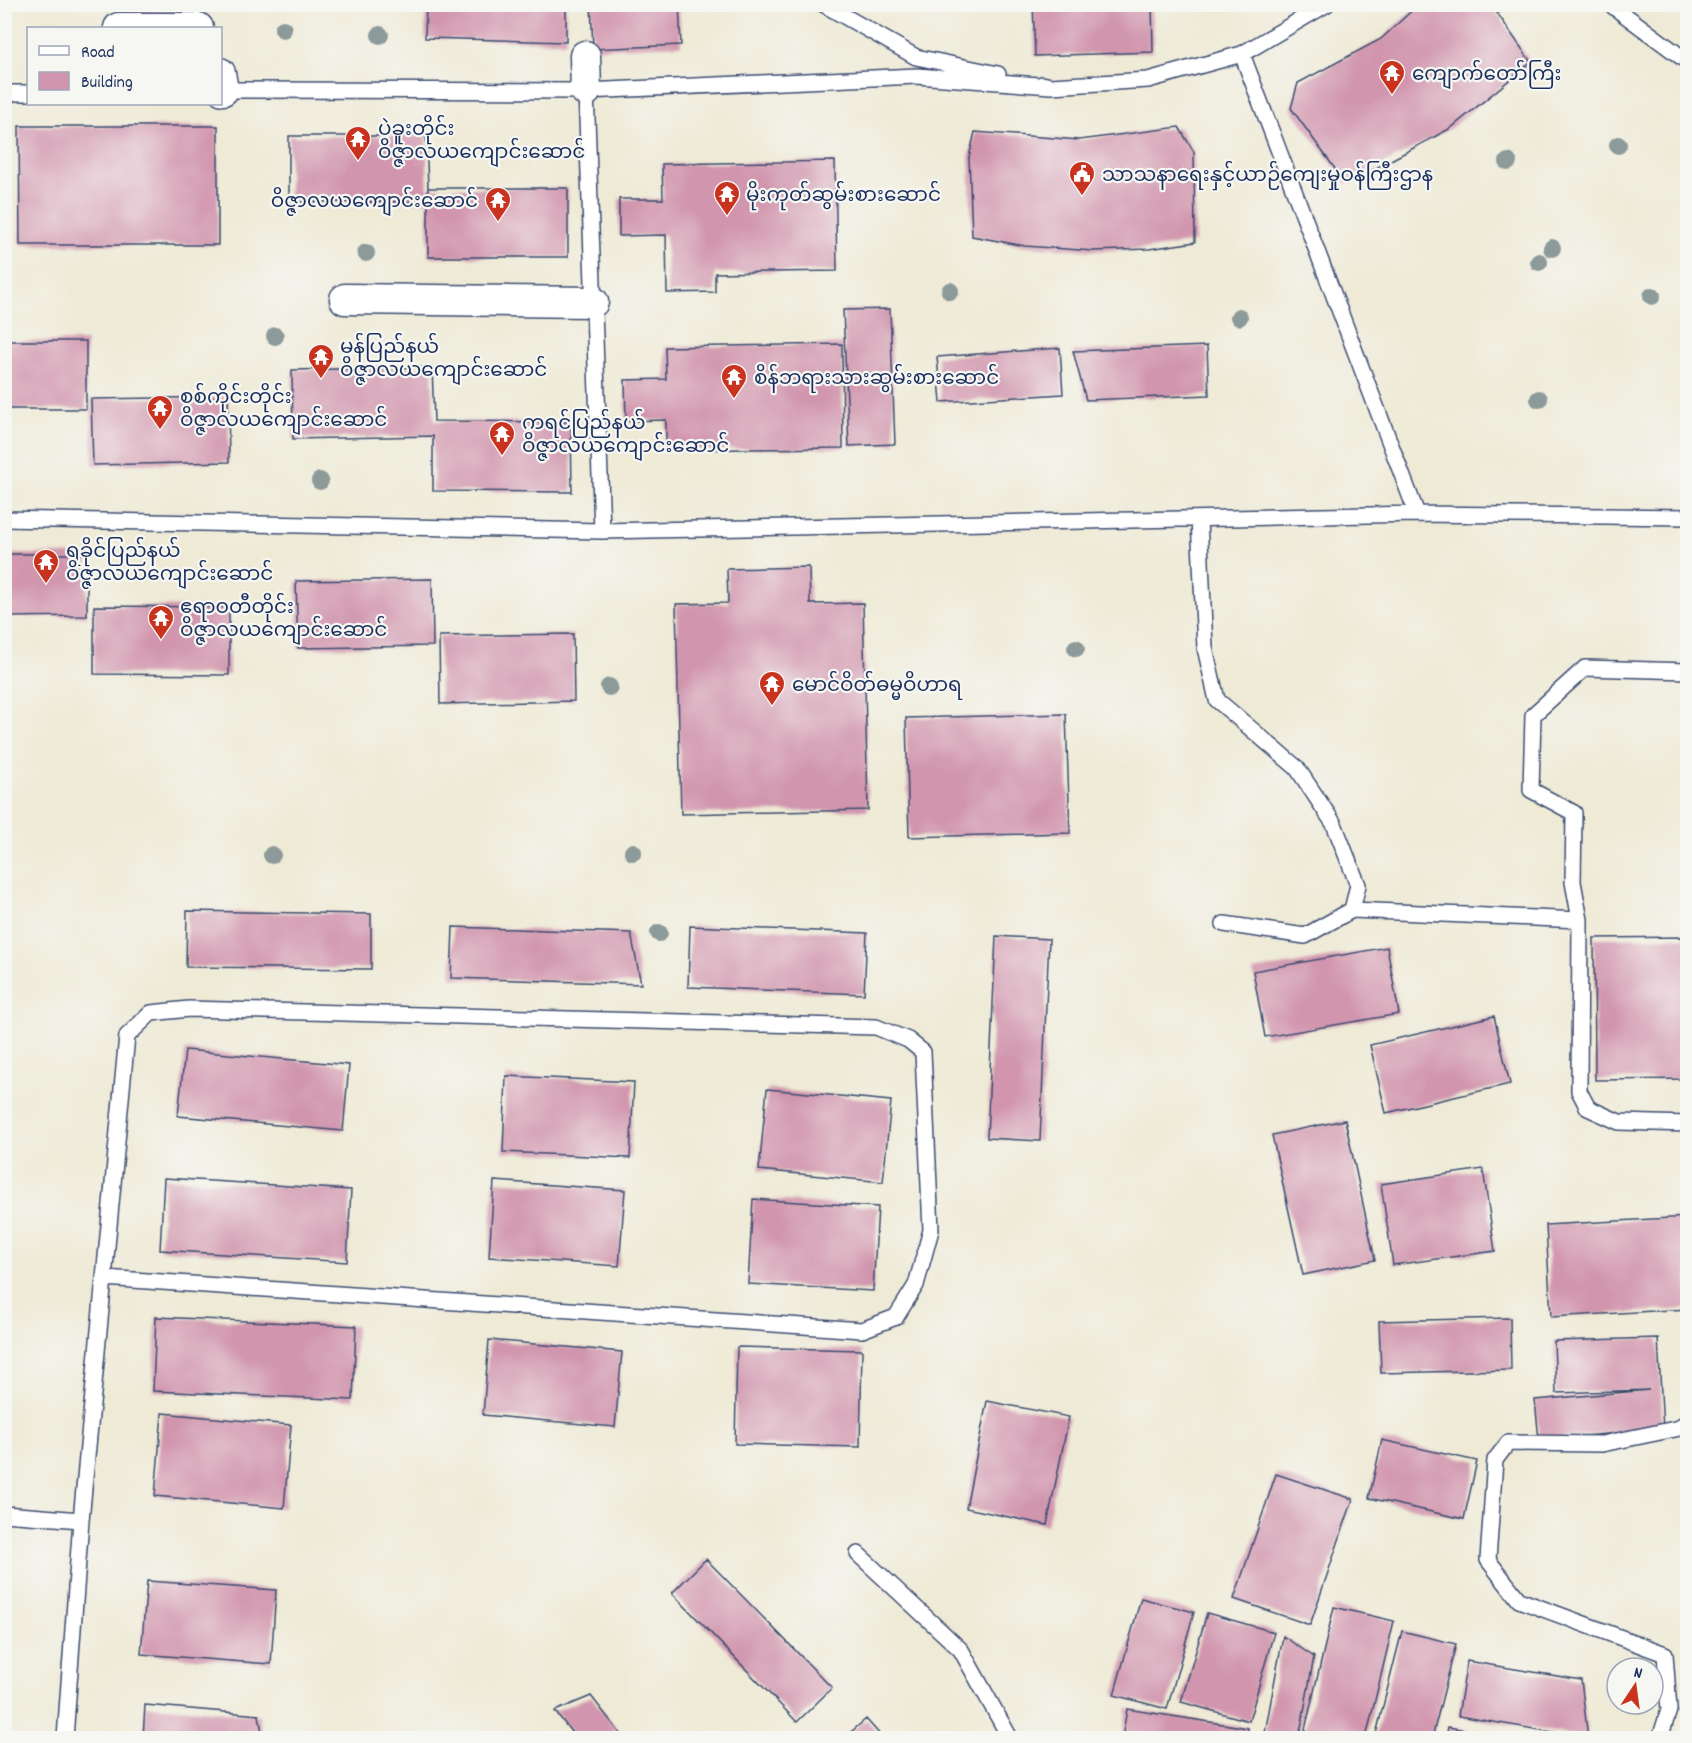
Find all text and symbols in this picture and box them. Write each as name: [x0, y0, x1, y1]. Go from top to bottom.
legend: [27, 27, 222, 105]
text: Road: [81, 41, 115, 66]
temple icon: ကျောက်တော်ကြီး: [1377, 58, 1407, 96]
place label: ကျောက်တော်ကြီး: [1412, 59, 1561, 90]
text: Building: [81, 71, 133, 96]
place label: ပဲခူးတိုင်း ဝိဇ္ဇာလယကျောင်းဆောင်: [378, 114, 585, 168]
temple icon: ပဲခူးတိုင်း ဝိဇ္ဇာလယကျောင်းဆောင်: [343, 124, 373, 162]
public building icon: သာသနာရေးနှင့်ယာဉ်ကျေးမှုဝန်ကြီးဌာန: [1067, 159, 1097, 197]
place label: သာသနာရေးနှင့်ယာဉ်ကျေးမှုဝန်ကြီးဌာန: [1102, 160, 1433, 191]
temple icon: မိုးကုတ်ဆွမ်းစားဆောင်: [712, 179, 742, 217]
place label: မိုးကုတ်ဆွမ်းစားဆောင်: [746, 180, 941, 211]
temple icon: ဝိဇ္ဇာလယကျောင်းဆောင်: [483, 185, 513, 223]
place label: ဝိဇ္ဇာလယကျောင်းဆောင်: [271, 186, 478, 217]
place label: မွန်ပြည်နယ် ဝိဇ္ဇာလယကျောင်းဆောင်: [340, 332, 547, 386]
temple icon: မွန်ပြည်နယ် ဝိဇ္ဇာလယကျောင်းဆောင်: [306, 342, 336, 380]
temple icon: စိန်ဘရားသားဆွမ်းစားဆောင်: [719, 362, 749, 400]
place label: စိန်ဘရားသားဆွမ်းစားဆောင်: [754, 363, 999, 394]
place label: စစ်ကိုင်းတိုင်း ဝိဇ္ဇာလယကျောင်းဆောင်: [180, 382, 387, 436]
temple icon: စစ်ကိုင်းတိုင်း ဝိဇ္ဇာလယကျောင်းဆောင်: [145, 393, 175, 431]
place label: ကရင်ပြည်နယ် ဝိဇ္ဇာလယကျောင်းဆောင်: [522, 408, 729, 462]
temple icon: ကရင်ပြည်နယ် ဝိဇ္ဇာလယကျောင်းဆောင်: [487, 419, 517, 457]
place label: ရခိုင်ပြည်နယ် ဝိဇ္ဇာလယကျောင်းဆောင်: [66, 536, 273, 590]
temple icon: ရခိုင်ပြည်နယ် ဝိဇ္ဇာလယကျောင်းဆောင်: [31, 547, 61, 585]
place label: ဧရာဝတီတိုင်း ဝိဇ္ဇာလယကျောင်းဆောင်: [180, 592, 387, 646]
temple icon: ဧရာဝတီတိုင်း ဝိဇ္ဇာလယကျောင်းဆောင်: [146, 603, 176, 641]
temple icon: မောင်ဝိတ်ဓမ္မဝိဟာရ: [757, 669, 787, 707]
place label: မောင်ဝိတ်ဓမ္မဝိဟာရ: [792, 670, 963, 701]
north arrow: [1605, 1656, 1665, 1716]
text: N: [1631, 1662, 1644, 1686]

